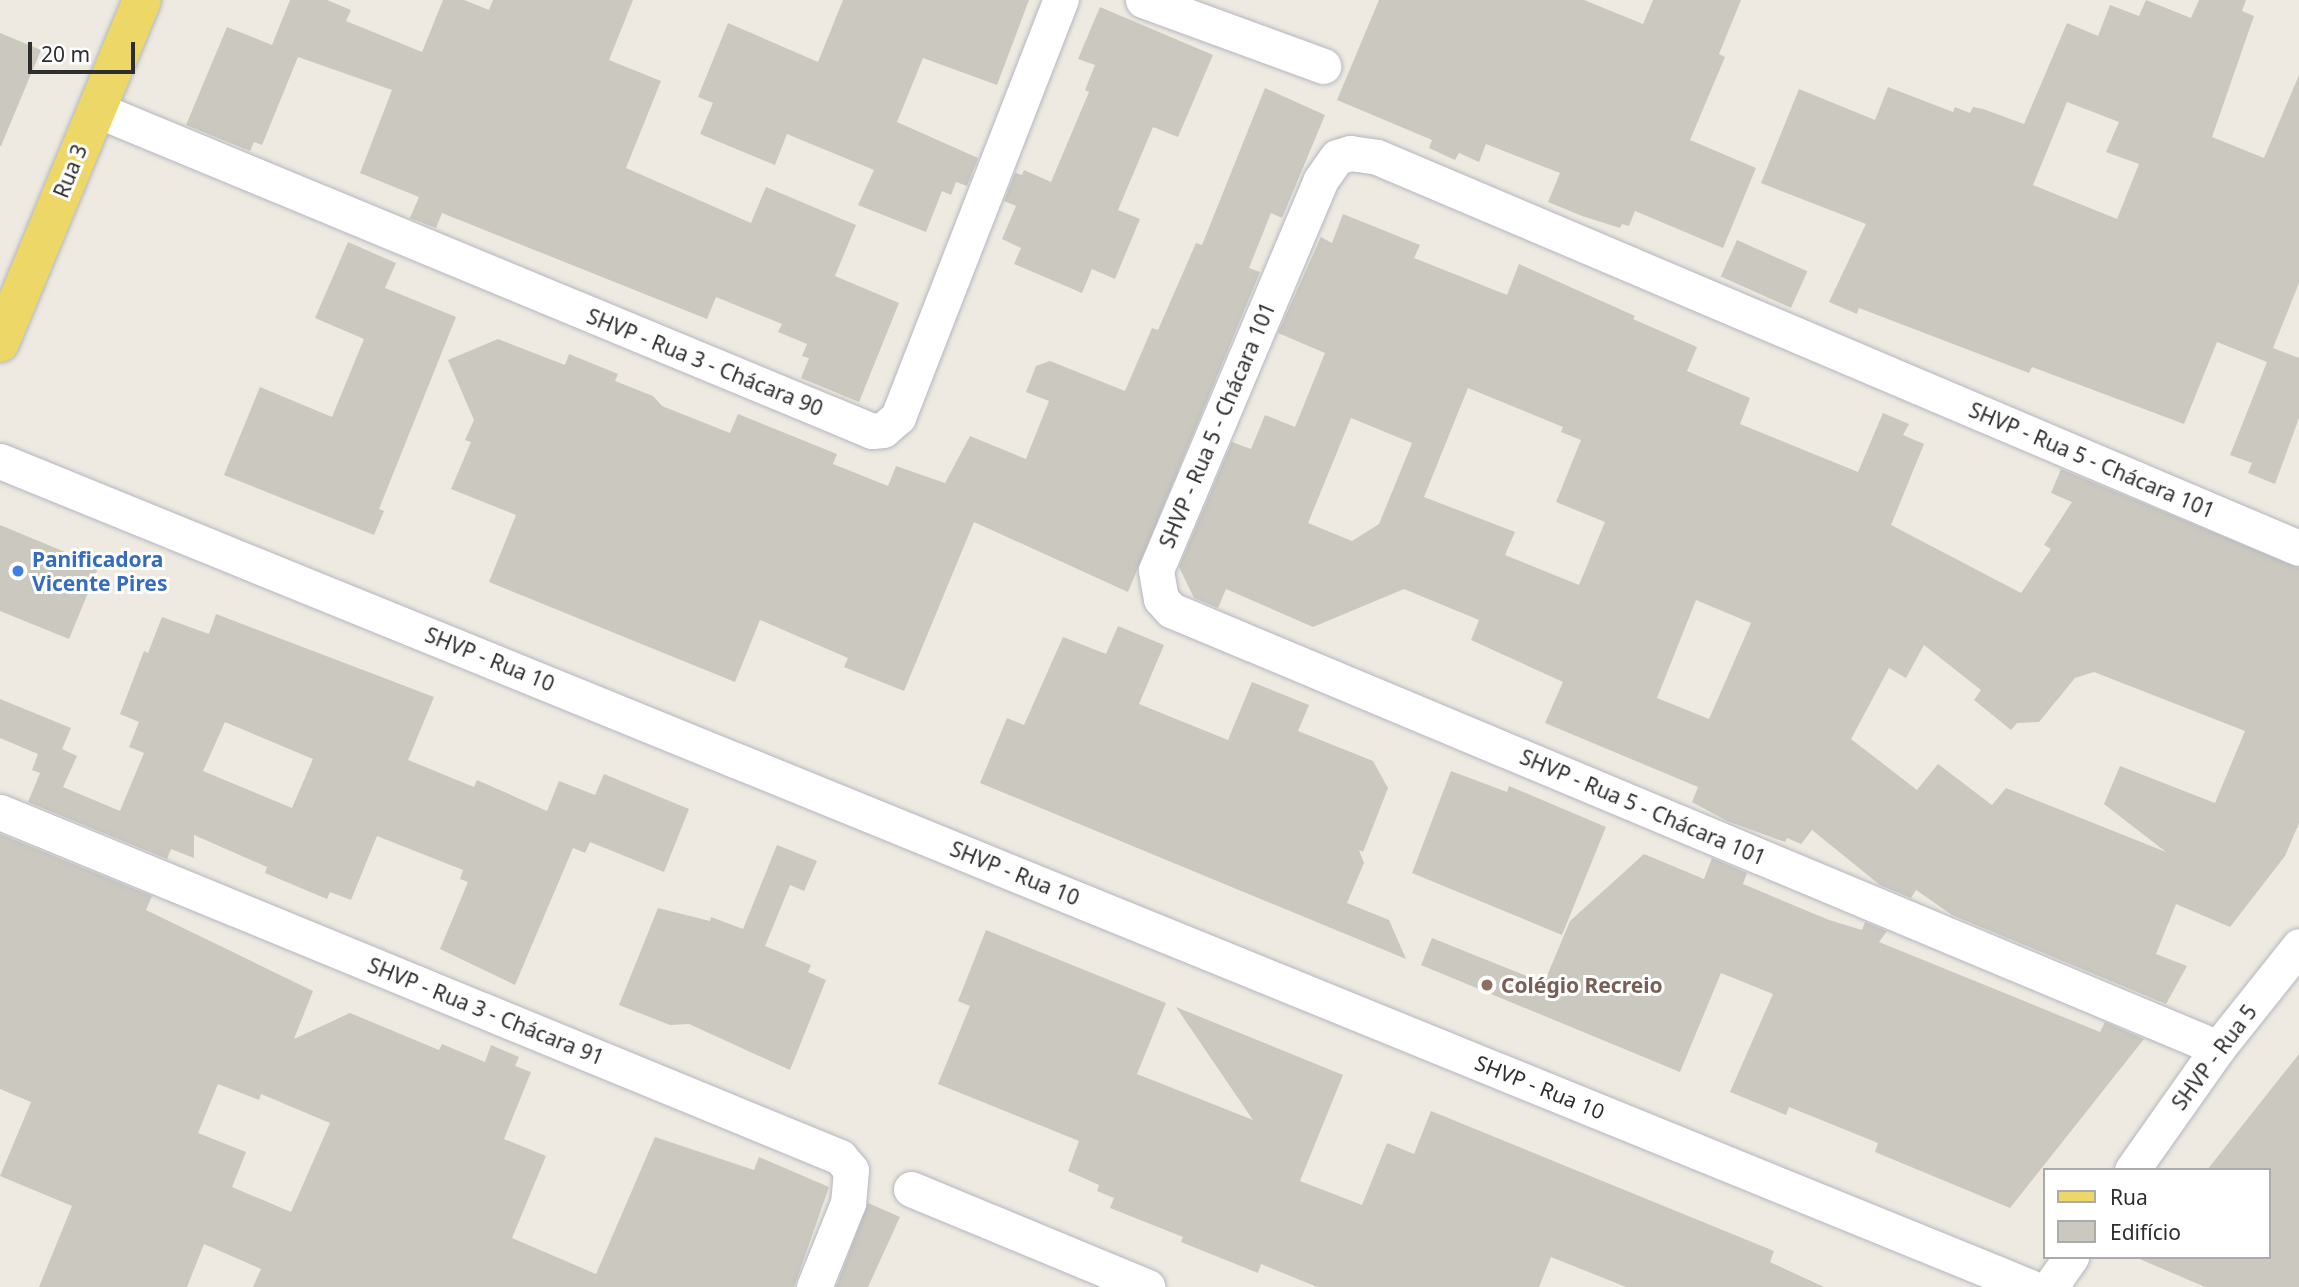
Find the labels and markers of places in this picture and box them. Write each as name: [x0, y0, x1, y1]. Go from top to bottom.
place label: Panificadora Vicente Pires: [32, 546, 167, 596]
marker: Panificadora Vicente Pires: [10, 563, 26, 579]
place label: Colégio Recreio: [1501, 972, 1663, 998]
marker: Colégio Recreio: [1479, 977, 1495, 993]

